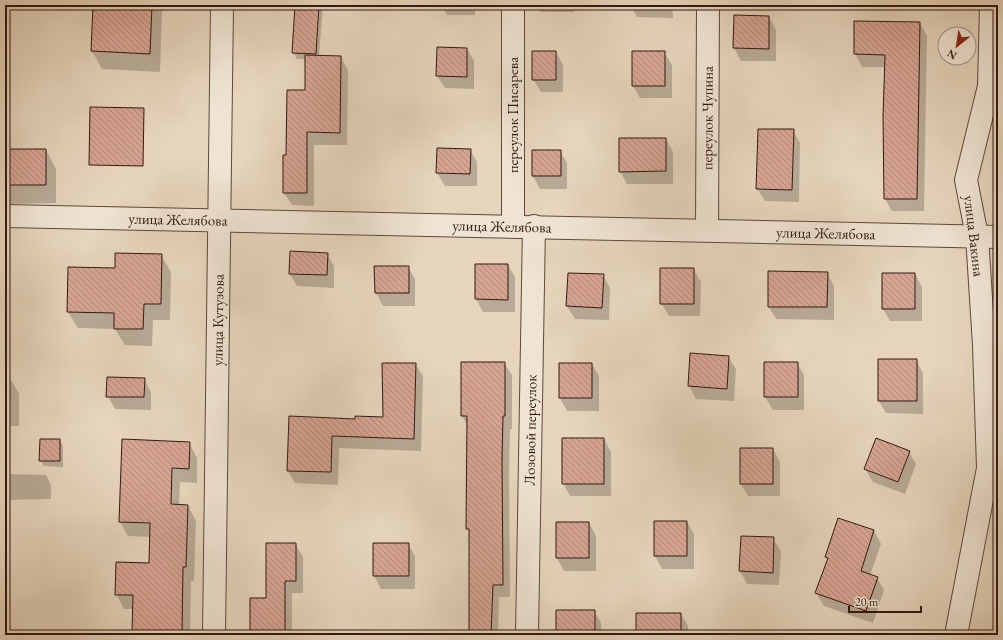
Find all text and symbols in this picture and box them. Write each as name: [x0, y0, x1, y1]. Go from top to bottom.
north arrow: [937, 26, 977, 66]
text: N: [945, 46, 959, 63]
street label: переулок Писарева: [503, 57, 522, 173]
street label: переулок Чупина: [697, 66, 717, 170]
street label: улица Вакина: [960, 194, 989, 278]
street label: улица Желябова: [128, 209, 228, 230]
street label: улица Желябова: [452, 215, 552, 237]
street label: улица Желябова: [776, 222, 876, 243]
street label: улица Кутузова: [207, 274, 228, 366]
street label: Лозовой переулок: [520, 374, 540, 486]
scale bar: [849, 588, 921, 614]
text: 20 m: [855, 594, 879, 610]

